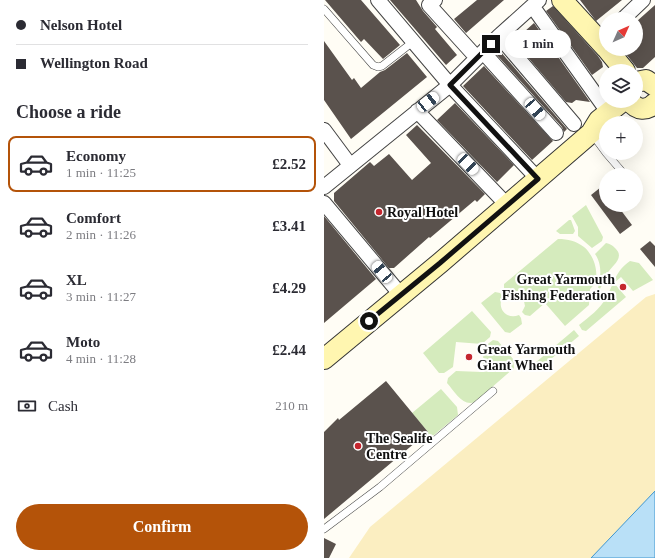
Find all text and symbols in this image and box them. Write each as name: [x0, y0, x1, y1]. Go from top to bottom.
north arrow: [599, 12, 643, 56]
map controls: [599, 12, 643, 212]
text: Nelson Hotel: [40, 17, 122, 33]
callout: 1 min: [505, 30, 571, 58]
route end: [482, 35, 500, 53]
text: 1 min: [522, 36, 554, 51]
text: Wellington Road: [40, 55, 148, 71]
button: layers: [599, 64, 643, 108]
car: [415, 90, 441, 114]
car: [523, 96, 547, 122]
text: Choose a ride: [16, 102, 121, 122]
button: +: [599, 116, 643, 160]
icon: car: [18, 146, 54, 182]
text: Economy: [66, 148, 126, 164]
car: [455, 151, 481, 177]
text: £2.52: [272, 156, 306, 172]
text: 1 min · 11:25: [66, 165, 136, 180]
button: −: [599, 168, 643, 212]
place label: Royal Hotel: [387, 205, 458, 220]
marker: Royal Hotel: [374, 207, 384, 217]
icon: car: [18, 208, 54, 244]
text: Comfort: [66, 210, 121, 226]
text: £3.41: [272, 218, 306, 234]
text: 2 min · 11:26: [66, 227, 136, 242]
car: [370, 259, 394, 285]
icon: car: [18, 270, 54, 306]
text: XL: [66, 272, 87, 288]
place label: Great Yarmouth Fishing Federation: [502, 272, 615, 303]
text: £4.29: [272, 280, 306, 296]
marker: Great Yarmouth Fishing Federation: [618, 282, 628, 292]
text: 3 min · 11:27: [66, 289, 136, 304]
route start: [360, 312, 378, 330]
icon: car: [18, 332, 54, 368]
text: Moto: [66, 334, 100, 350]
text: £2.44: [272, 342, 306, 358]
place label: Great Yarmouth Giant Wheel: [477, 342, 576, 373]
text: 4 min · 11:28: [66, 351, 136, 366]
marker: Great Yarmouth Giant Wheel: [464, 352, 474, 362]
icon: cash: [16, 395, 38, 417]
text: Cash: [48, 398, 78, 414]
text: 210 m: [275, 398, 308, 413]
place label: The Sealife Centre: [366, 431, 433, 462]
marker: The Sealife Centre: [353, 441, 363, 451]
button: Confirm: [16, 504, 308, 550]

